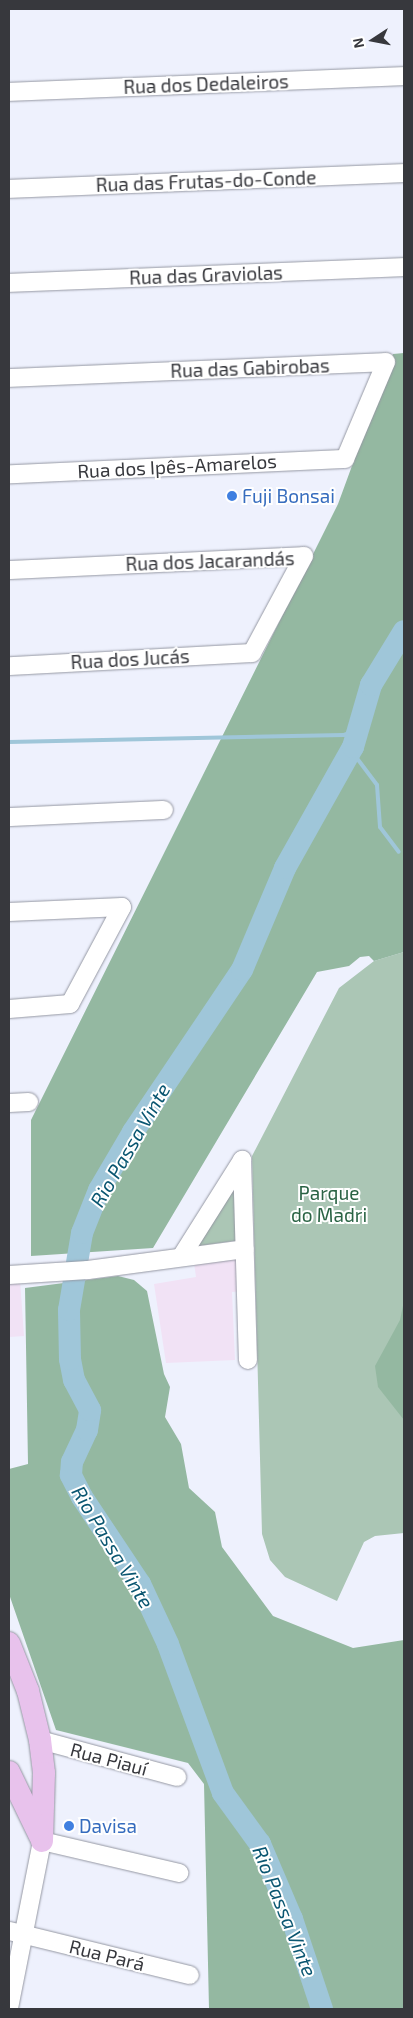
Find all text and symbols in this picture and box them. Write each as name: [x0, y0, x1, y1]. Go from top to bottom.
north arrow: [348, 15, 398, 65]
text: N: [348, 36, 367, 50]
street label: Rua dos Dedaleiros: [123, 70, 289, 98]
street label: Rua das Frutas-do-Conde: [95, 166, 317, 196]
street label: Rua das Graviolas: [129, 261, 283, 289]
street label: Rua das Gabirobas: [170, 354, 330, 382]
street label: Rua dos Ipês-Amarelos: [77, 449, 277, 483]
place label: Fuji Bonsai: [242, 485, 335, 507]
marker: Fuji Bonsai: [226, 490, 238, 502]
street label: Rua dos Jacarandás: [125, 547, 295, 575]
street label: Rua dos Jucás: [70, 644, 190, 674]
water label: Rio Passa Vinte: [85, 1079, 175, 1211]
park label: Parque do Madri: [291, 1182, 367, 1226]
water label: Rio Passa Vinte: [67, 1481, 159, 1613]
street label: Rua Piauí: [68, 1738, 150, 1780]
place label: Davisa: [79, 1815, 137, 1837]
marker: Davisa: [63, 1820, 75, 1832]
water label: Rio Passa Vinte: [248, 1842, 322, 1980]
street label: Rua Pará: [67, 1935, 147, 1975]

